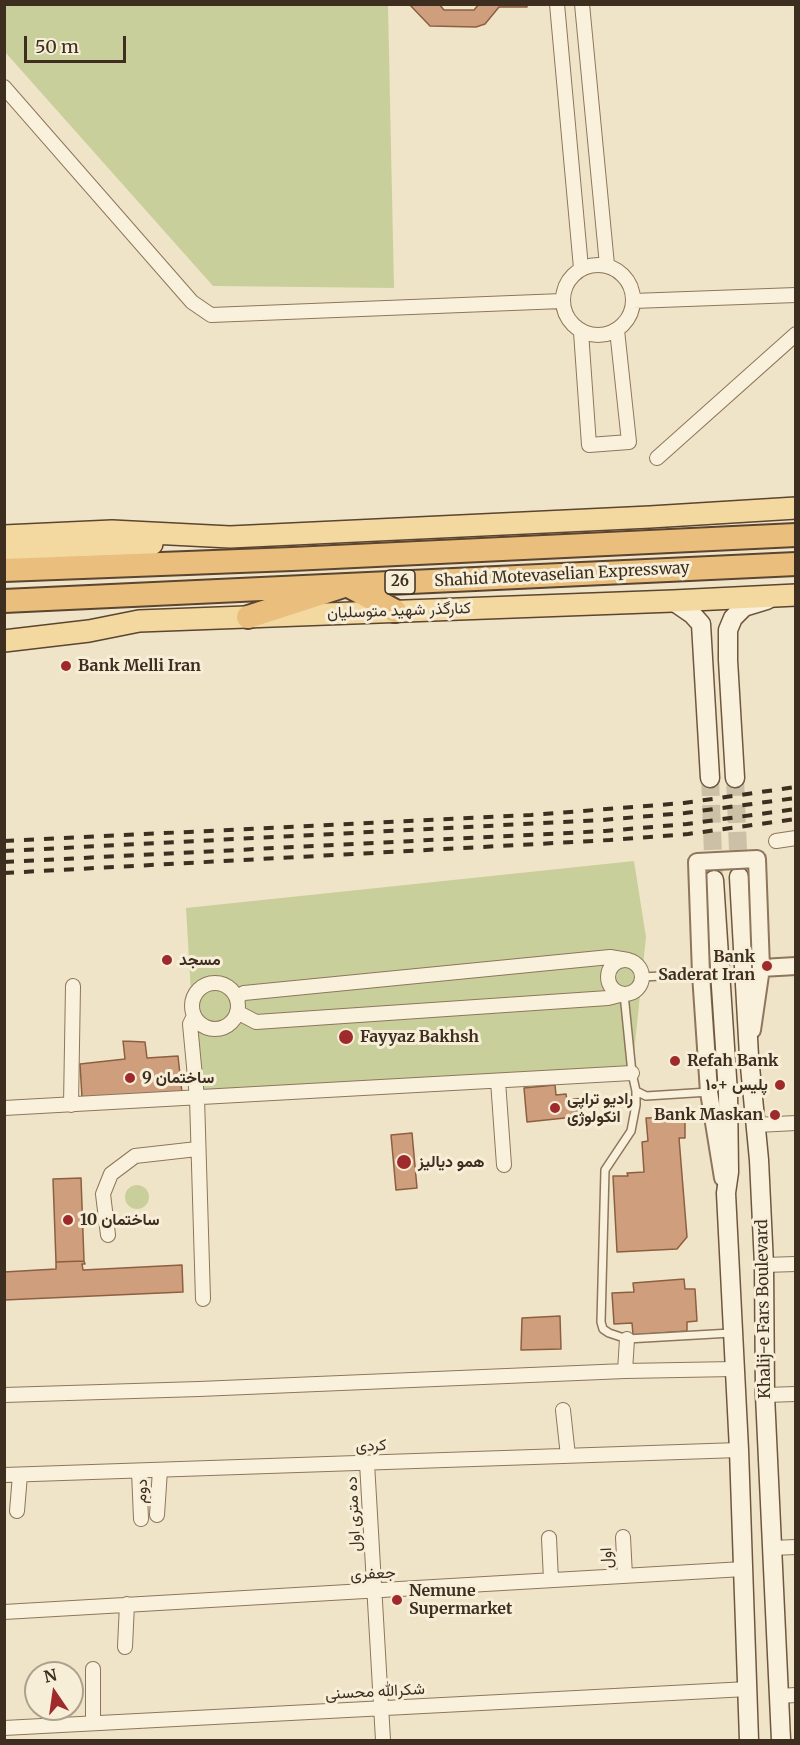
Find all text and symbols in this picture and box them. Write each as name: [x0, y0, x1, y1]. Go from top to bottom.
scale bar: [27, 24, 129, 62]
text: 50 m: [35, 35, 79, 58]
street label: Shahid Motevaselian Expressway: [434, 559, 690, 591]
road number: 26: [385, 570, 415, 594]
street label: کنارگذر شهید متوسلیان: [327, 599, 471, 623]
place label: Bank Melli Iran: [78, 656, 201, 676]
marker: Bank Melli Iran: [59, 659, 73, 673]
place label: Bank Saderat Iran: [658, 947, 755, 985]
place label: مسجد: [179, 950, 221, 970]
marker: مسجد: [160, 953, 174, 967]
marker: Bank Saderat Iran: [760, 959, 774, 973]
place label: Fayyaz Bakhsh: [360, 1027, 479, 1047]
marker: Fayyaz Bakhsh: [337, 1028, 355, 1046]
place label: Refah Bank: [687, 1051, 778, 1071]
marker: Refah Bank: [668, 1054, 682, 1068]
place label: ساختمان 9: [142, 1068, 214, 1088]
marker: ساختمان 9: [123, 1071, 137, 1085]
place label: پلیس +۱۰: [706, 1075, 768, 1095]
marker: پلیس +۱۰: [773, 1078, 787, 1092]
place label: رادیو تراپی انکولوژی: [567, 1089, 633, 1127]
marker: رادیو تراپی انکولوژی: [548, 1101, 562, 1115]
place label: Bank Maskan: [654, 1105, 763, 1125]
marker: Bank Maskan: [768, 1108, 782, 1122]
place label: همو دیالیز: [418, 1152, 485, 1172]
marker: همو دیالیز: [395, 1153, 413, 1171]
place label: ساختمان 10: [80, 1210, 160, 1230]
marker: ساختمان 10: [61, 1213, 75, 1227]
street label: Khalij-e Fars Boulevard: [753, 1219, 775, 1399]
street label: کردی: [355, 1436, 387, 1456]
street label: ده متری اول: [342, 1476, 366, 1552]
street label: دوم: [132, 1478, 152, 1504]
street label: اول: [597, 1547, 617, 1569]
street label: جعفری: [350, 1563, 396, 1585]
place label: Nemune Supermarket: [409, 1581, 512, 1619]
marker: Nemune Supermarket: [390, 1593, 404, 1607]
north arrow: [24, 1661, 84, 1721]
text: N: [42, 1664, 59, 1687]
street label: شکرالله محسنی: [325, 1680, 425, 1704]

